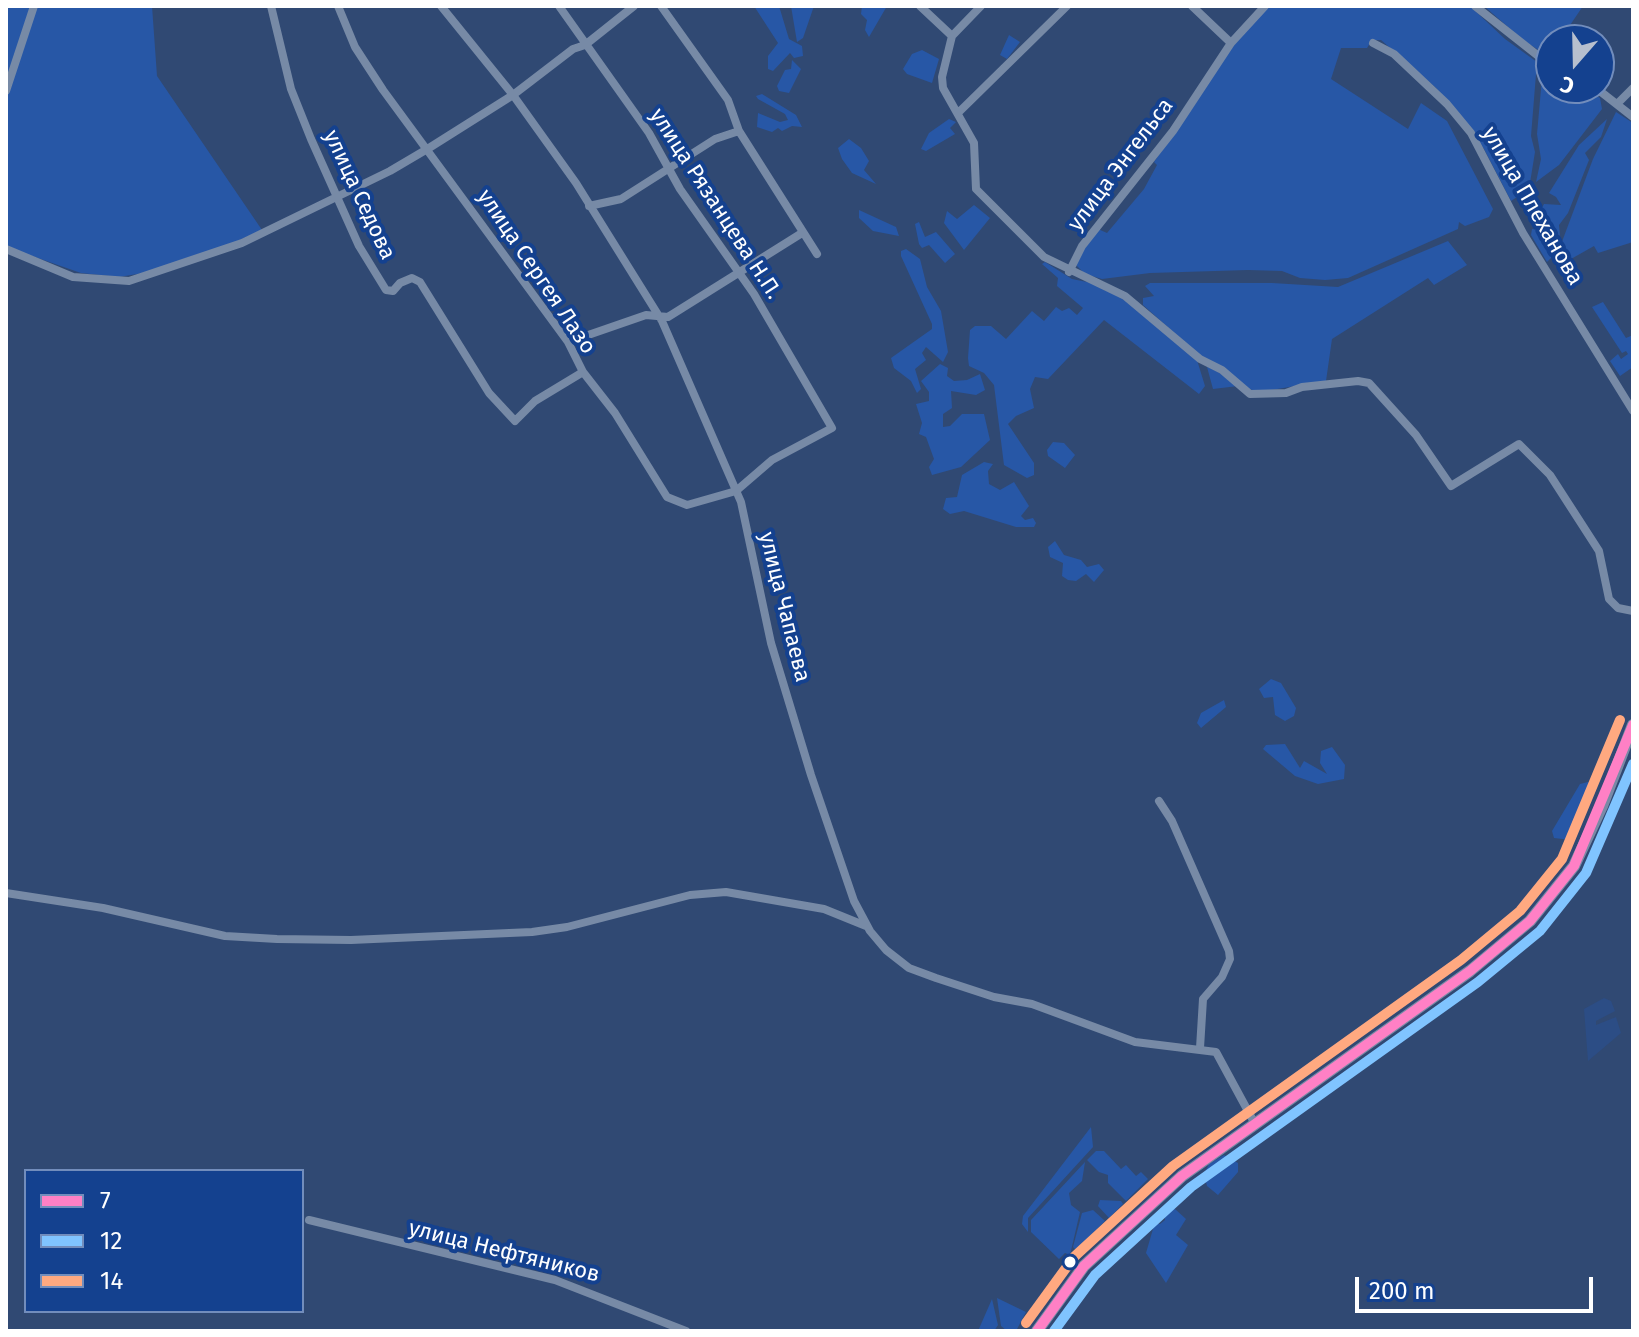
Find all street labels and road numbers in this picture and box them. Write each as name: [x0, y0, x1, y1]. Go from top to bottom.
street label: улица Энгельса: [1063, 94, 1179, 236]
street label: улица Рязанцева Н.П.: [644, 104, 786, 304]
street label: улица Плеханова: [1476, 122, 1588, 290]
street label: улица Седова: [317, 126, 401, 264]
street label: улица Сергея Лазо: [471, 185, 601, 359]
street label: улица Чапаева: [753, 529, 815, 685]
street label: улица Нефтяников: [406, 1216, 602, 1288]

